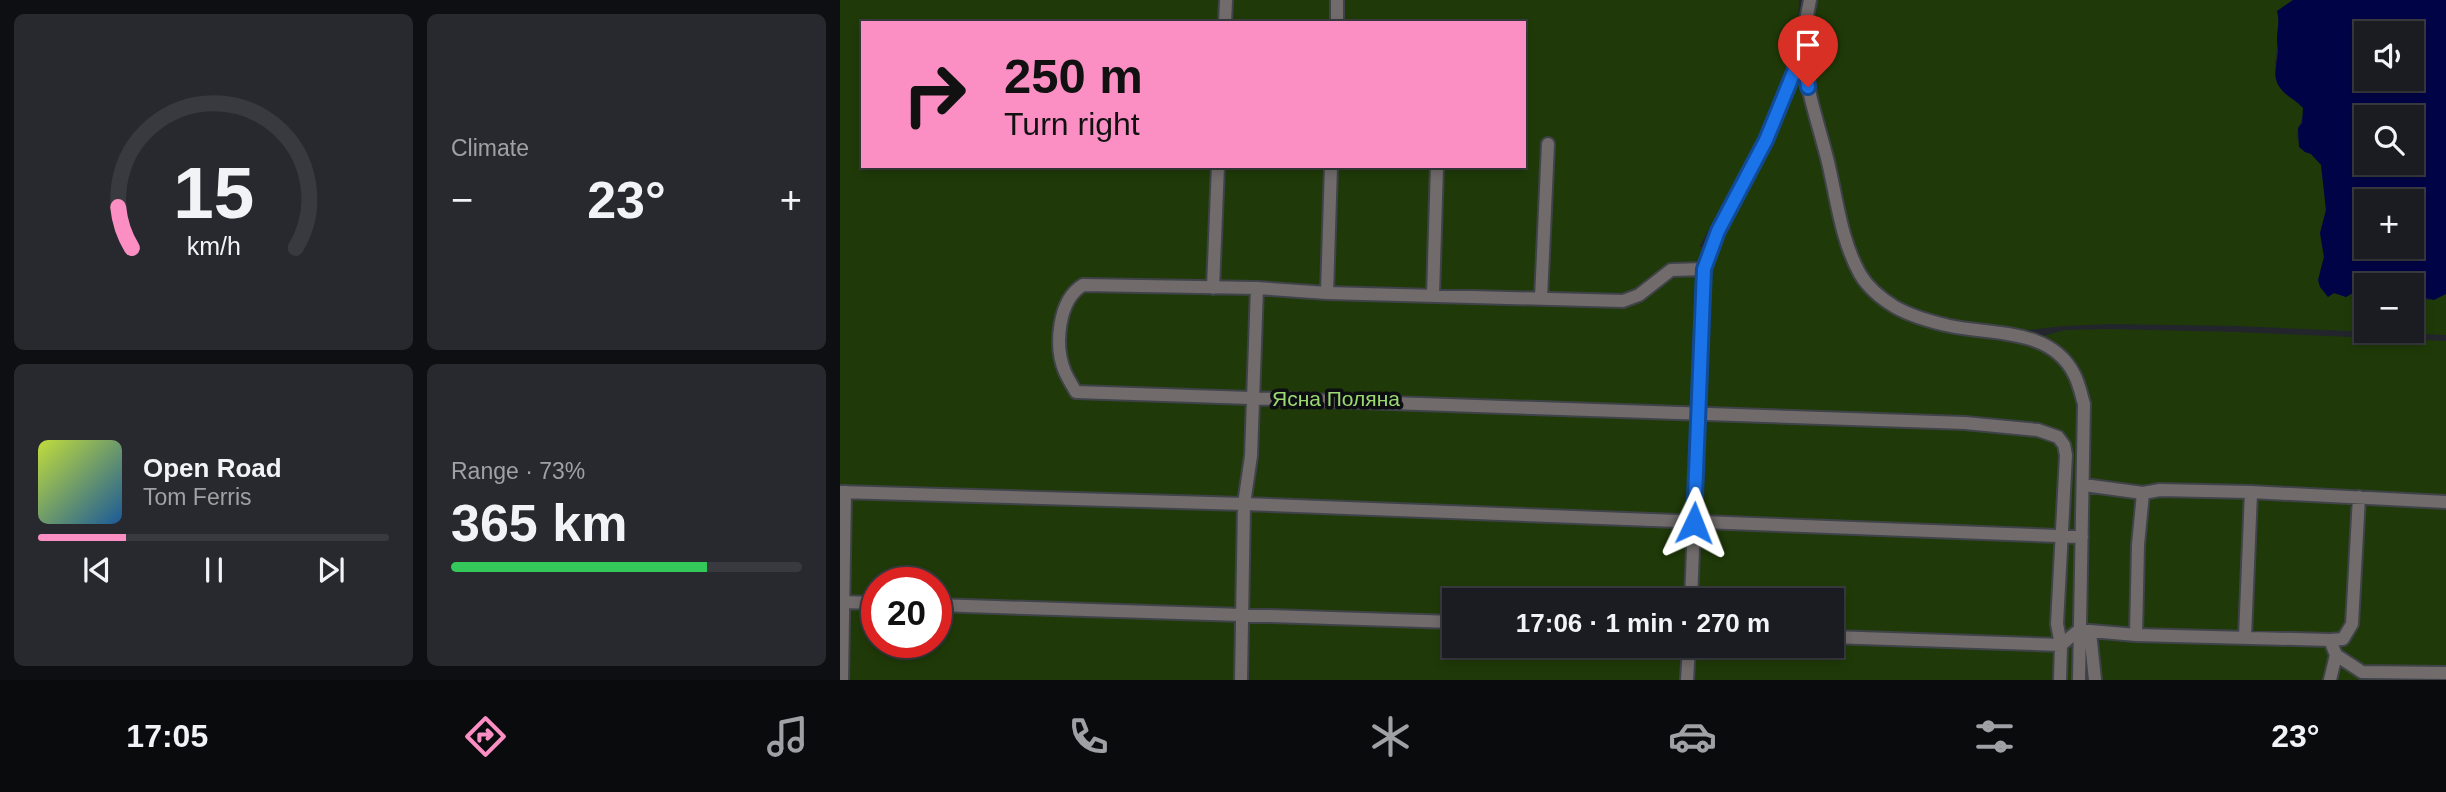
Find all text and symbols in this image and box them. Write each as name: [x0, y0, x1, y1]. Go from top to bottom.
pin: [1778, 15, 1838, 87]
map controls: [2354, 21, 2424, 343]
button: sound: [2354, 21, 2424, 91]
icon: arrive: [1789, 26, 1827, 64]
icon: right: [889, 49, 980, 140]
text: 250 m: [1004, 49, 1143, 103]
button: search: [2354, 105, 2424, 175]
text: Turn right: [1004, 106, 1140, 142]
text: Climate: [451, 135, 529, 161]
text: 15: [173, 152, 254, 233]
text: 23°: [587, 171, 666, 229]
text: −: [451, 179, 473, 221]
text: +: [780, 179, 802, 221]
button: +: [2354, 189, 2424, 259]
text: km/h: [186, 232, 241, 260]
button: −: [2354, 273, 2424, 343]
park label: Ясна Поляна: [1272, 387, 1400, 410]
text: Open Road: [143, 453, 282, 483]
text: Range · 73%: [451, 458, 585, 484]
text: Tom Ferris: [143, 484, 252, 510]
position arrow: [1657, 486, 1731, 560]
text: 365 km: [451, 494, 627, 552]
icon: previous: [78, 551, 116, 589]
icon: pause: [195, 551, 233, 589]
icon: next: [312, 551, 350, 589]
speed limit sign: 20: [861, 567, 952, 658]
text: 17:06 · 1 min · 270 m: [1516, 608, 1770, 638]
icon: directions: [461, 712, 510, 761]
icon: music: [763, 712, 812, 761]
icon: phone: [1064, 712, 1113, 761]
icon: climate: [1366, 712, 1415, 761]
icon: car: [1668, 712, 1717, 761]
icon: filters: [1970, 712, 2019, 761]
text: 17:05: [126, 718, 208, 754]
text: 23°: [2271, 718, 2320, 754]

